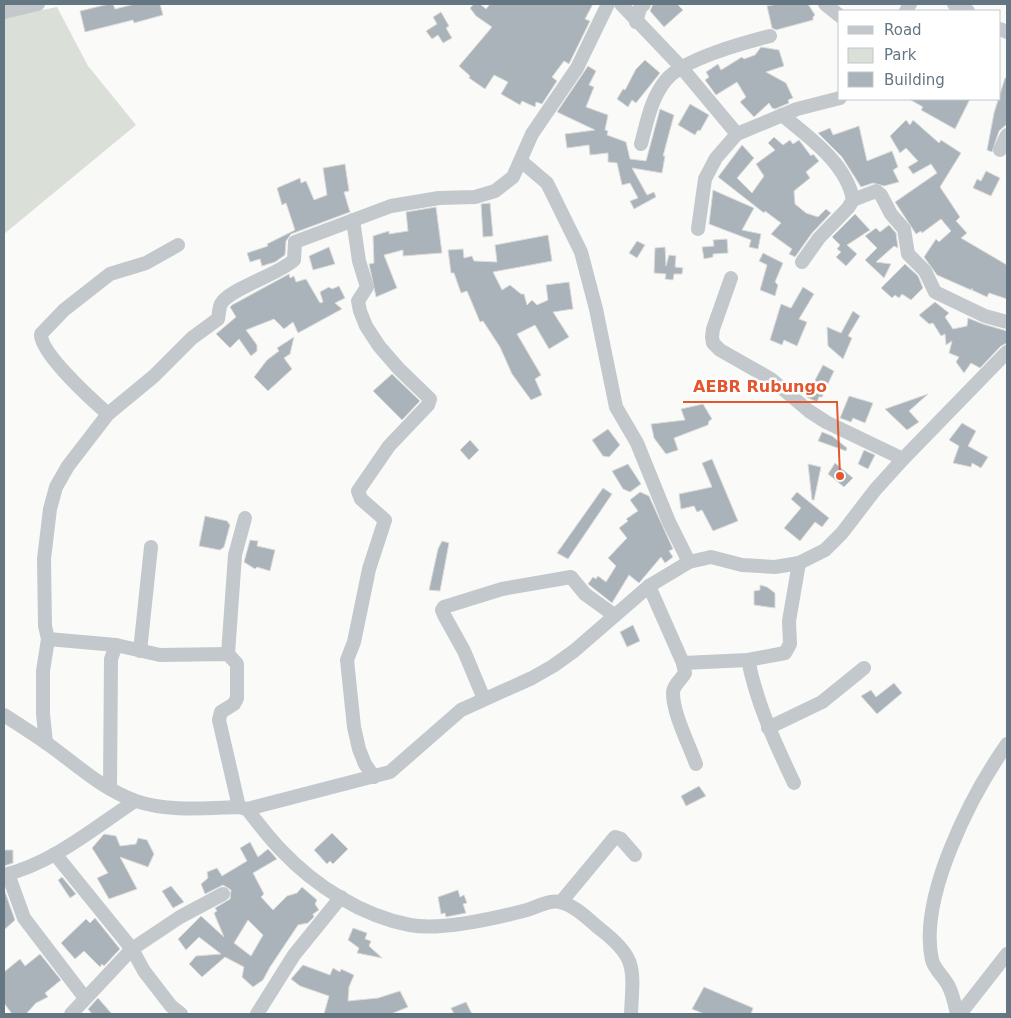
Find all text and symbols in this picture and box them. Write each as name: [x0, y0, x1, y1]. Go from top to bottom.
legend: [838, 10, 1001, 100]
text: Road: [884, 21, 922, 39]
text: Park: [884, 46, 917, 64]
text: Building: [884, 71, 945, 89]
callout: AEBR Rubungo: [683, 371, 837, 402]
text: AEBR Rubungo: [693, 377, 827, 396]

